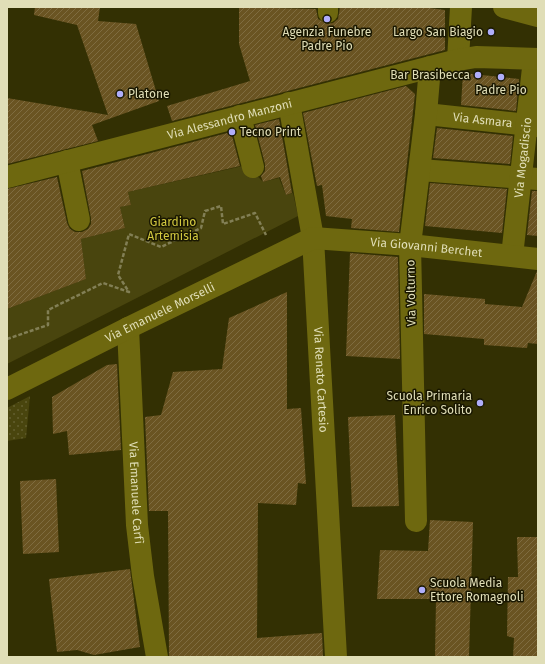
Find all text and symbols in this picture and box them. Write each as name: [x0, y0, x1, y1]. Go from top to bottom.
marker: Agenzia Funebre Padre Pio: [322, 14, 332, 24]
place label: Agenzia Funebre Padre Pio: [283, 25, 371, 53]
place label: Largo San Biagio: [393, 25, 483, 39]
marker: Largo San Biagio: [486, 27, 496, 37]
place label: Bar Brasibecca: [390, 68, 470, 82]
marker: Bar Brasibecca: [473, 70, 483, 80]
marker: Padre Pio: [496, 72, 506, 82]
place label: Padre Pio: [475, 83, 527, 97]
place label: Platone: [128, 87, 170, 101]
marker: Platone: [115, 89, 125, 99]
street label: Via Alessandro Manzoni: [166, 96, 294, 142]
street label: Via Asmara: [452, 110, 513, 130]
street label: Via Mogadiscio: [512, 117, 534, 199]
place label: Tecno Print: [240, 125, 302, 139]
marker: Tecno Print: [227, 127, 237, 137]
park label: Giardino Artemisia: [147, 215, 199, 243]
street label: Via Giovanni Berchet: [370, 235, 484, 260]
street label: Via Volturno: [403, 260, 419, 326]
street label: Via Emanuele Morselli: [103, 280, 217, 345]
street label: Via Renato Cartesio: [311, 326, 331, 433]
place label: Scuola Primaria Enrico Solito: [387, 389, 472, 417]
marker: Scuola Primaria Enrico Solito: [475, 398, 485, 408]
street label: Via Emanuele Carfì: [126, 441, 146, 545]
place label: Scuola Media Ettore Romagnoli: [430, 576, 524, 604]
marker: Scuola Media Ettore Romagnoli: [417, 585, 427, 595]

